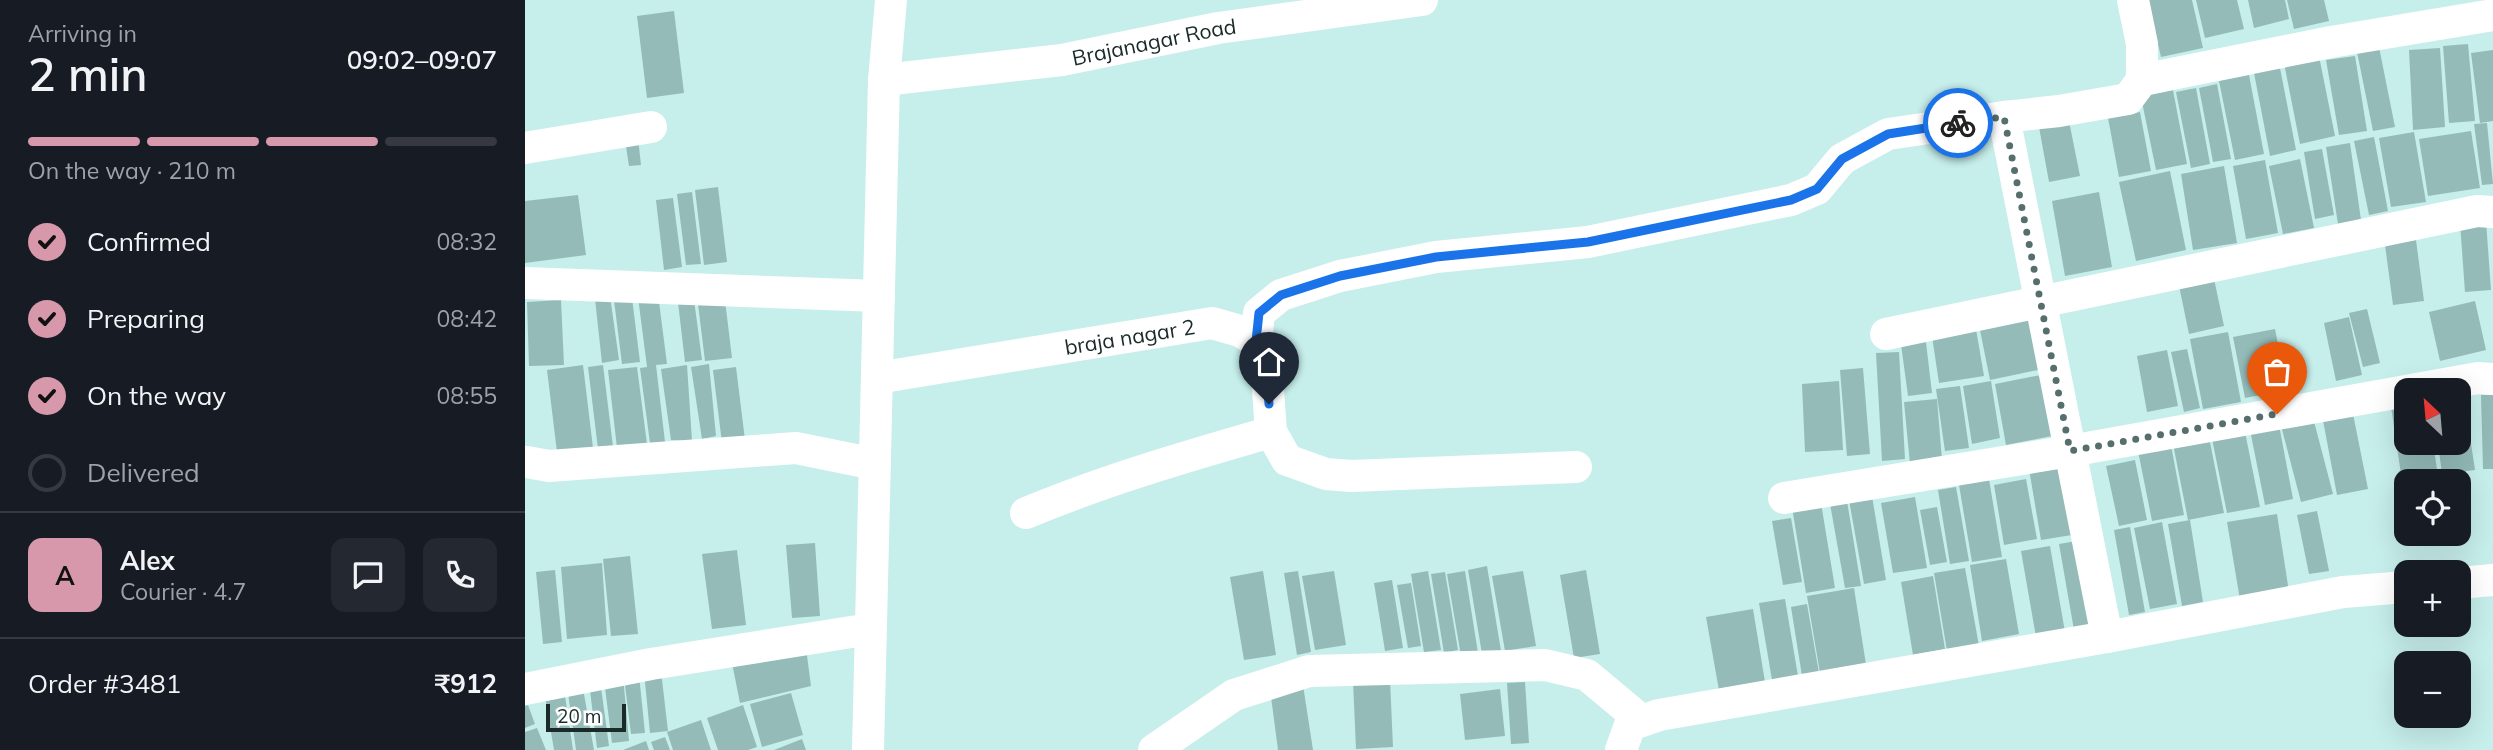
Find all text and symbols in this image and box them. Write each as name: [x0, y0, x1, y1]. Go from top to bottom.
street label: Brajanagar Road: [1070, 13, 1238, 71]
text: Arriving in: [28, 19, 137, 48]
text: 09:02–09:07: [347, 43, 497, 76]
text: 2 min: [28, 45, 147, 103]
courier: [1923, 88, 1993, 158]
icon: bike: [1939, 104, 1977, 142]
text: On the way · 210 m: [28, 156, 236, 185]
icon: check: [28, 223, 66, 261]
text: Confirmed: [87, 225, 211, 258]
text: 08:32: [437, 227, 497, 256]
icon: check: [28, 300, 66, 338]
text: Preparing: [87, 302, 205, 335]
text: 08:42: [437, 304, 497, 333]
street label: braja nagar 2: [1062, 313, 1197, 360]
pin: [1239, 332, 1299, 404]
pin: [2247, 342, 2307, 414]
icon: home: [1250, 343, 1288, 381]
icon: bag: [2258, 353, 2296, 391]
icon: check: [28, 377, 66, 415]
north arrow: [2394, 378, 2471, 455]
map controls: [2394, 378, 2471, 728]
text: On the way: [87, 379, 226, 412]
text: 08:55: [437, 381, 497, 410]
text: Delivered: [87, 456, 200, 489]
button: locate: [2394, 469, 2471, 546]
button: chat: [331, 538, 405, 612]
button: phone: [423, 538, 497, 612]
text: Alex: [120, 544, 175, 577]
text: A: [55, 559, 75, 592]
button: +: [2394, 560, 2471, 637]
text: Courier · 4.7: [120, 577, 246, 606]
button: −: [2394, 651, 2471, 728]
text: Order #3481: [28, 667, 181, 700]
text: ₹912: [435, 667, 497, 700]
scale bar: [546, 701, 627, 733]
text: 20 m: [557, 704, 601, 728]

